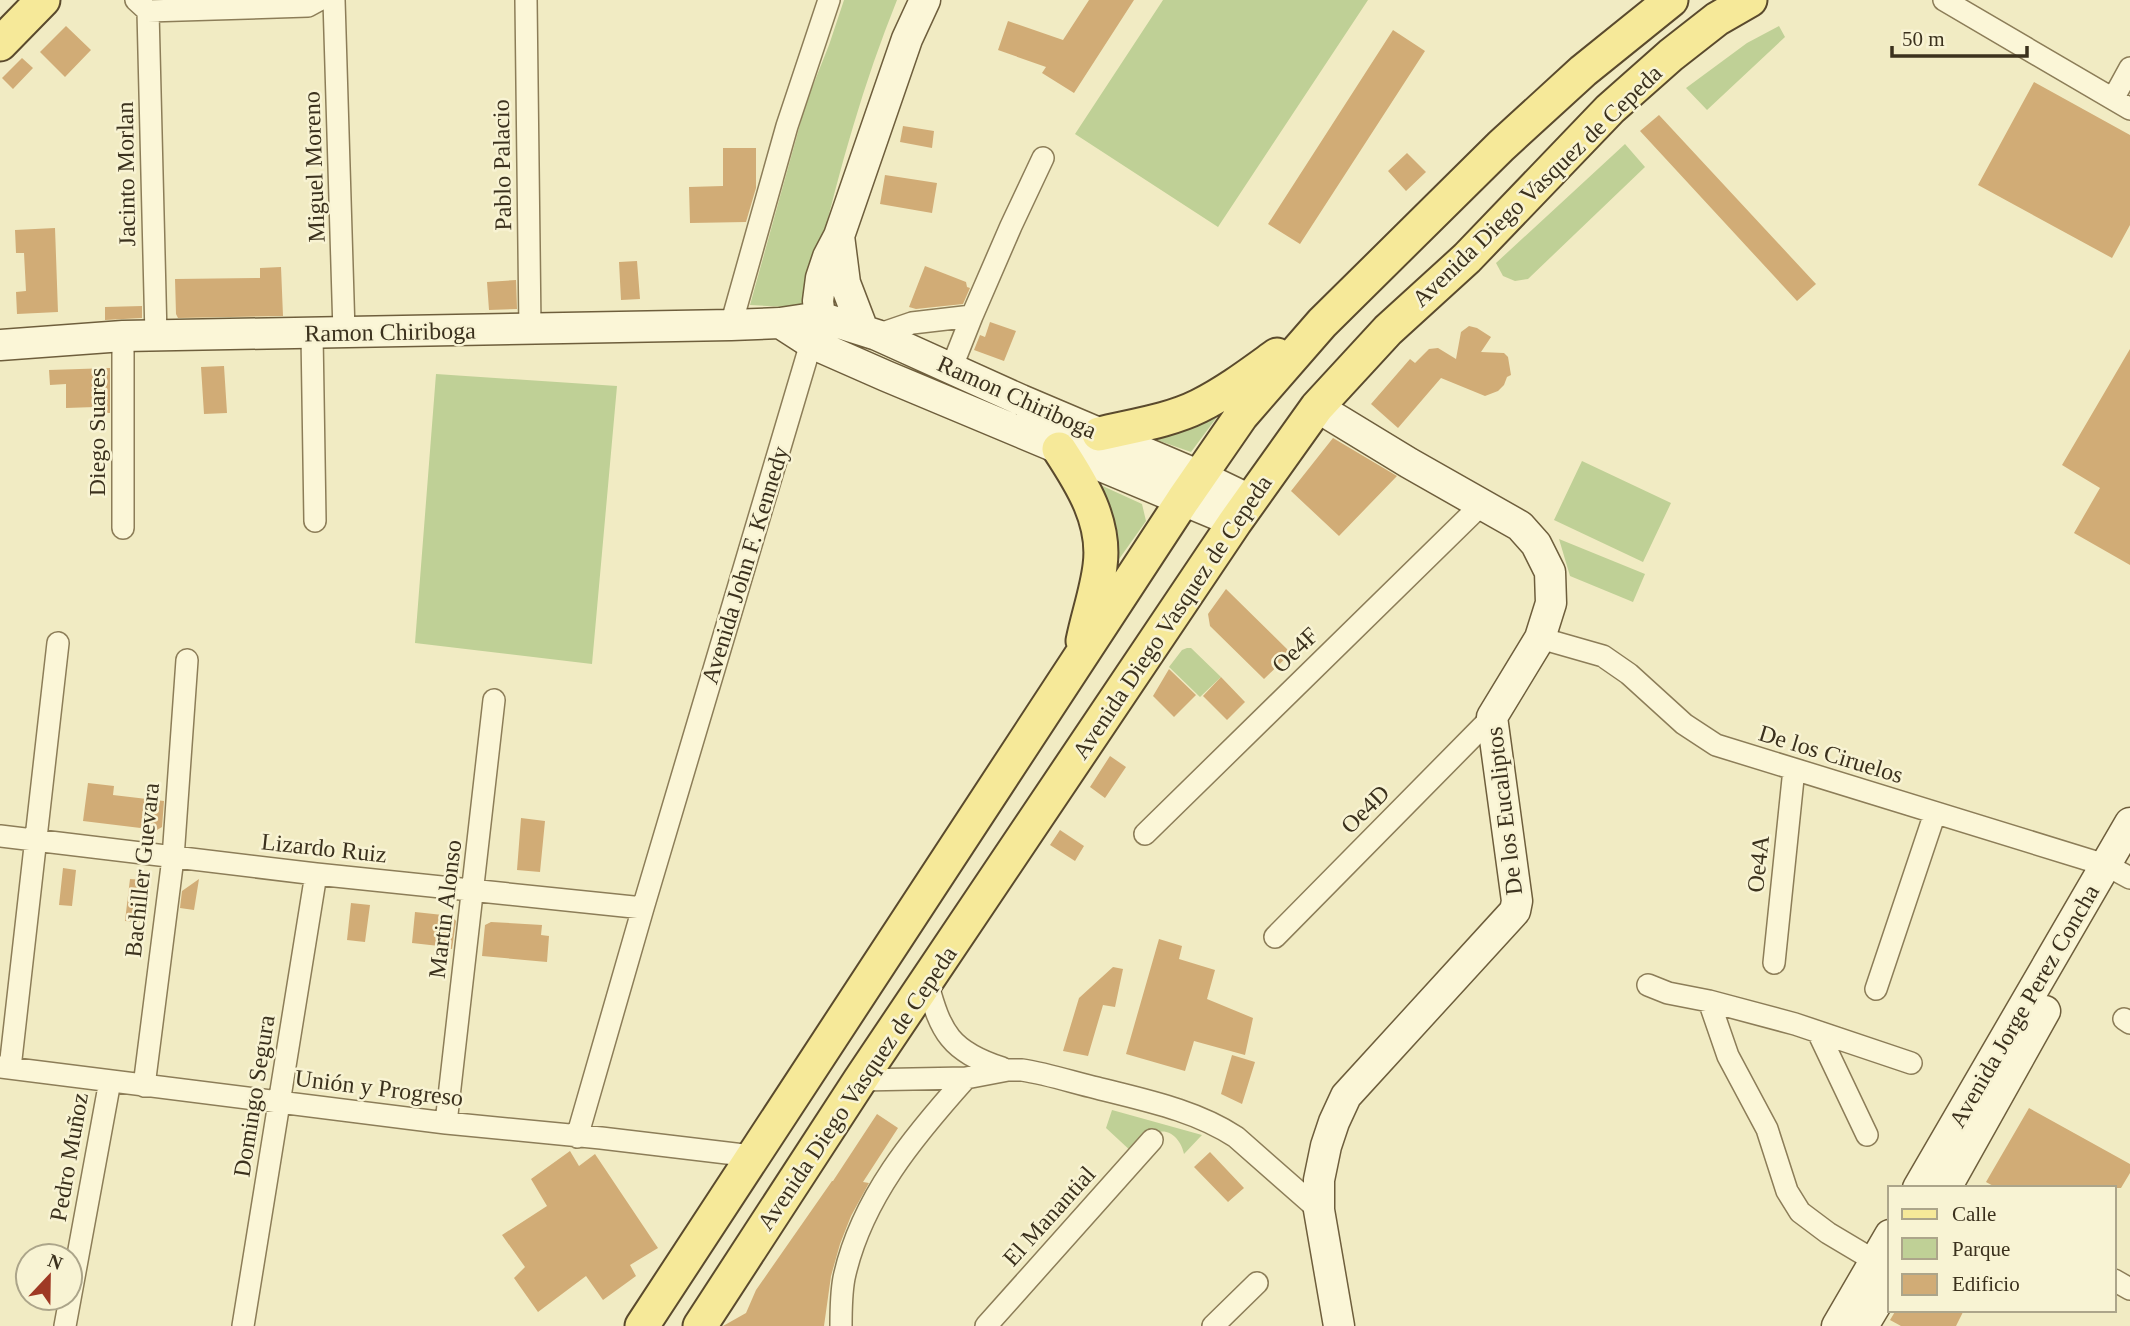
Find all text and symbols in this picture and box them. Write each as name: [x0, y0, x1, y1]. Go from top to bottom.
scale bar: [1892, 14, 2027, 58]
text: 50 m: [1902, 27, 1945, 51]
street label: Avenida Diego Vasquez de Cepeda: [1407, 60, 1667, 312]
street label: Miguel Moreno: [298, 91, 330, 243]
street label: Pablo Palacio: [488, 99, 516, 231]
street label: Jacinto Morlan: [112, 101, 140, 247]
street label: Ramon Chiriboga: [304, 318, 476, 346]
street label: Ramon Chiriboga: [933, 350, 1101, 444]
street label: Diego Suares: [84, 368, 110, 496]
street label: Avenida John F. Kennedy: [696, 443, 794, 687]
street label: Avenida Diego Vasquez de Cepeda: [1067, 470, 1277, 764]
street label: Oe4F: [1267, 622, 1323, 678]
street label: De los Ciruelos: [1756, 720, 1906, 788]
street label: De los Eucaliptos: [1481, 725, 1527, 897]
street label: Oe4D: [1336, 780, 1394, 838]
street label: Bachiller Guevara: [120, 781, 164, 959]
street label: Lizardo Ruiz: [260, 828, 388, 868]
street label: Oe4A: [1742, 833, 1774, 894]
street label: Martin Alonso: [424, 838, 466, 980]
street label: Avenida Jorge Perez Concha: [1944, 880, 2104, 1132]
street label: Avenida Diego Vasquez de Cepeda: [752, 941, 962, 1235]
street label: Domingo Segura: [228, 1013, 280, 1179]
street label: Unión y Progreso: [293, 1065, 465, 1111]
street label: Pedro Muñoz: [45, 1091, 93, 1223]
street label: El Manantial: [998, 1161, 1101, 1271]
legend: [1888, 1186, 2116, 1312]
text: Calle: [1952, 1202, 1996, 1226]
text: Parque: [1952, 1237, 2010, 1261]
north arrow: [14, 1242, 84, 1312]
text: N: [45, 1249, 66, 1274]
text: Edificio: [1952, 1272, 2020, 1296]

